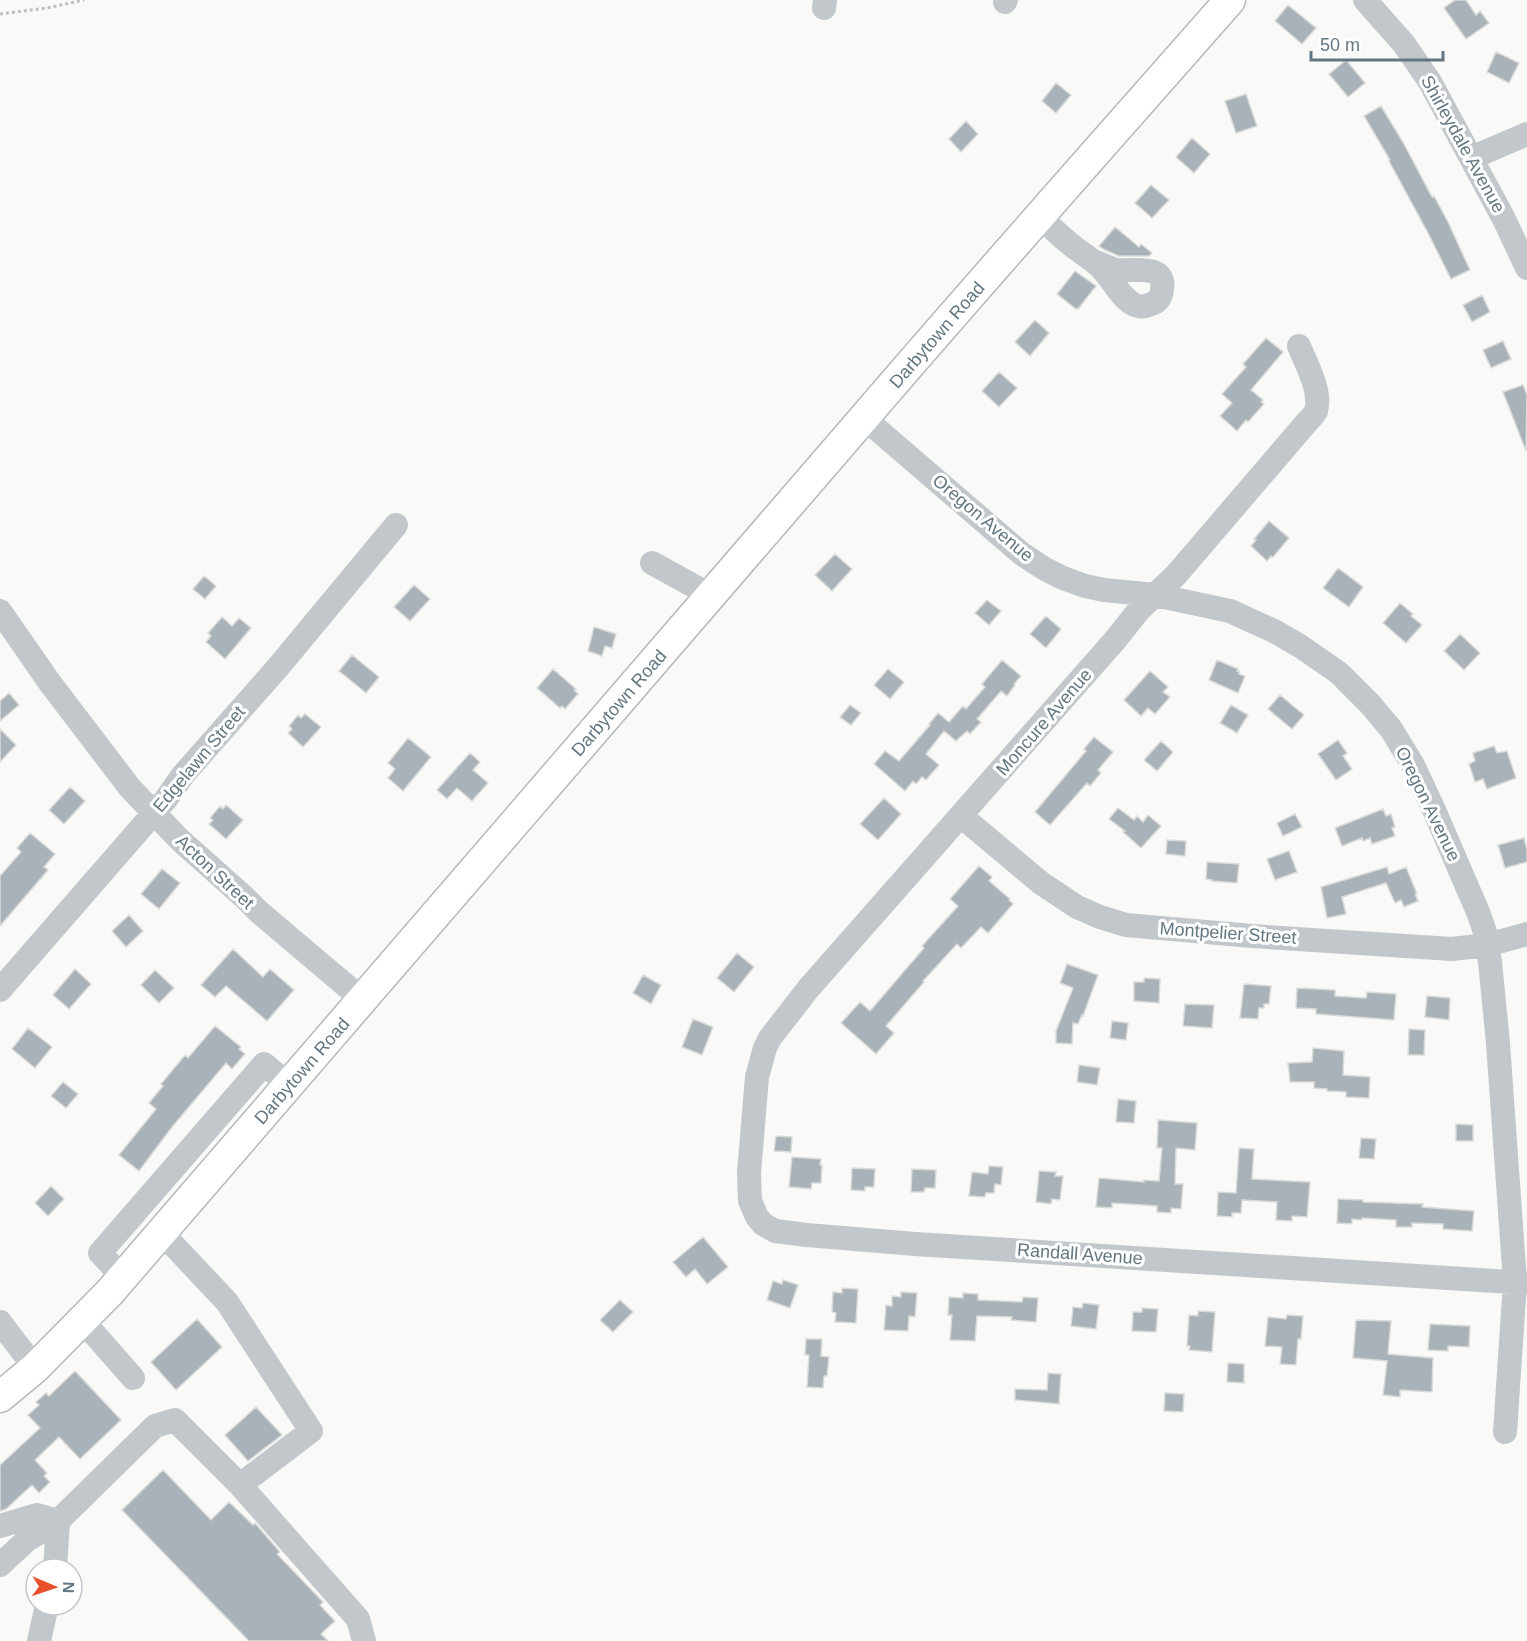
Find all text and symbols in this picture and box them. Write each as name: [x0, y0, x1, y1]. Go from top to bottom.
scale bar: [1311, 24, 1443, 62]
text: 50 m: [1320, 35, 1360, 55]
street label: Shirleydale Avenue: [1417, 72, 1509, 216]
street label: Darbytown Road: [885, 278, 989, 392]
street label: Oregon Avenue: [929, 470, 1037, 566]
street label: Darbytown Road: [567, 646, 671, 760]
street label: Moncure Avenue: [992, 665, 1096, 779]
street label: Edgelawn Street: [149, 702, 249, 816]
street label: Oregon Avenue: [1392, 744, 1464, 864]
street label: Acton Street: [172, 831, 258, 913]
street label: Montpelier Street: [1159, 918, 1297, 948]
street label: Darbytown Road: [250, 1014, 354, 1128]
street label: Randall Avenue: [1017, 1240, 1143, 1268]
north arrow: [24, 1557, 84, 1617]
text: N: [60, 1581, 77, 1594]

